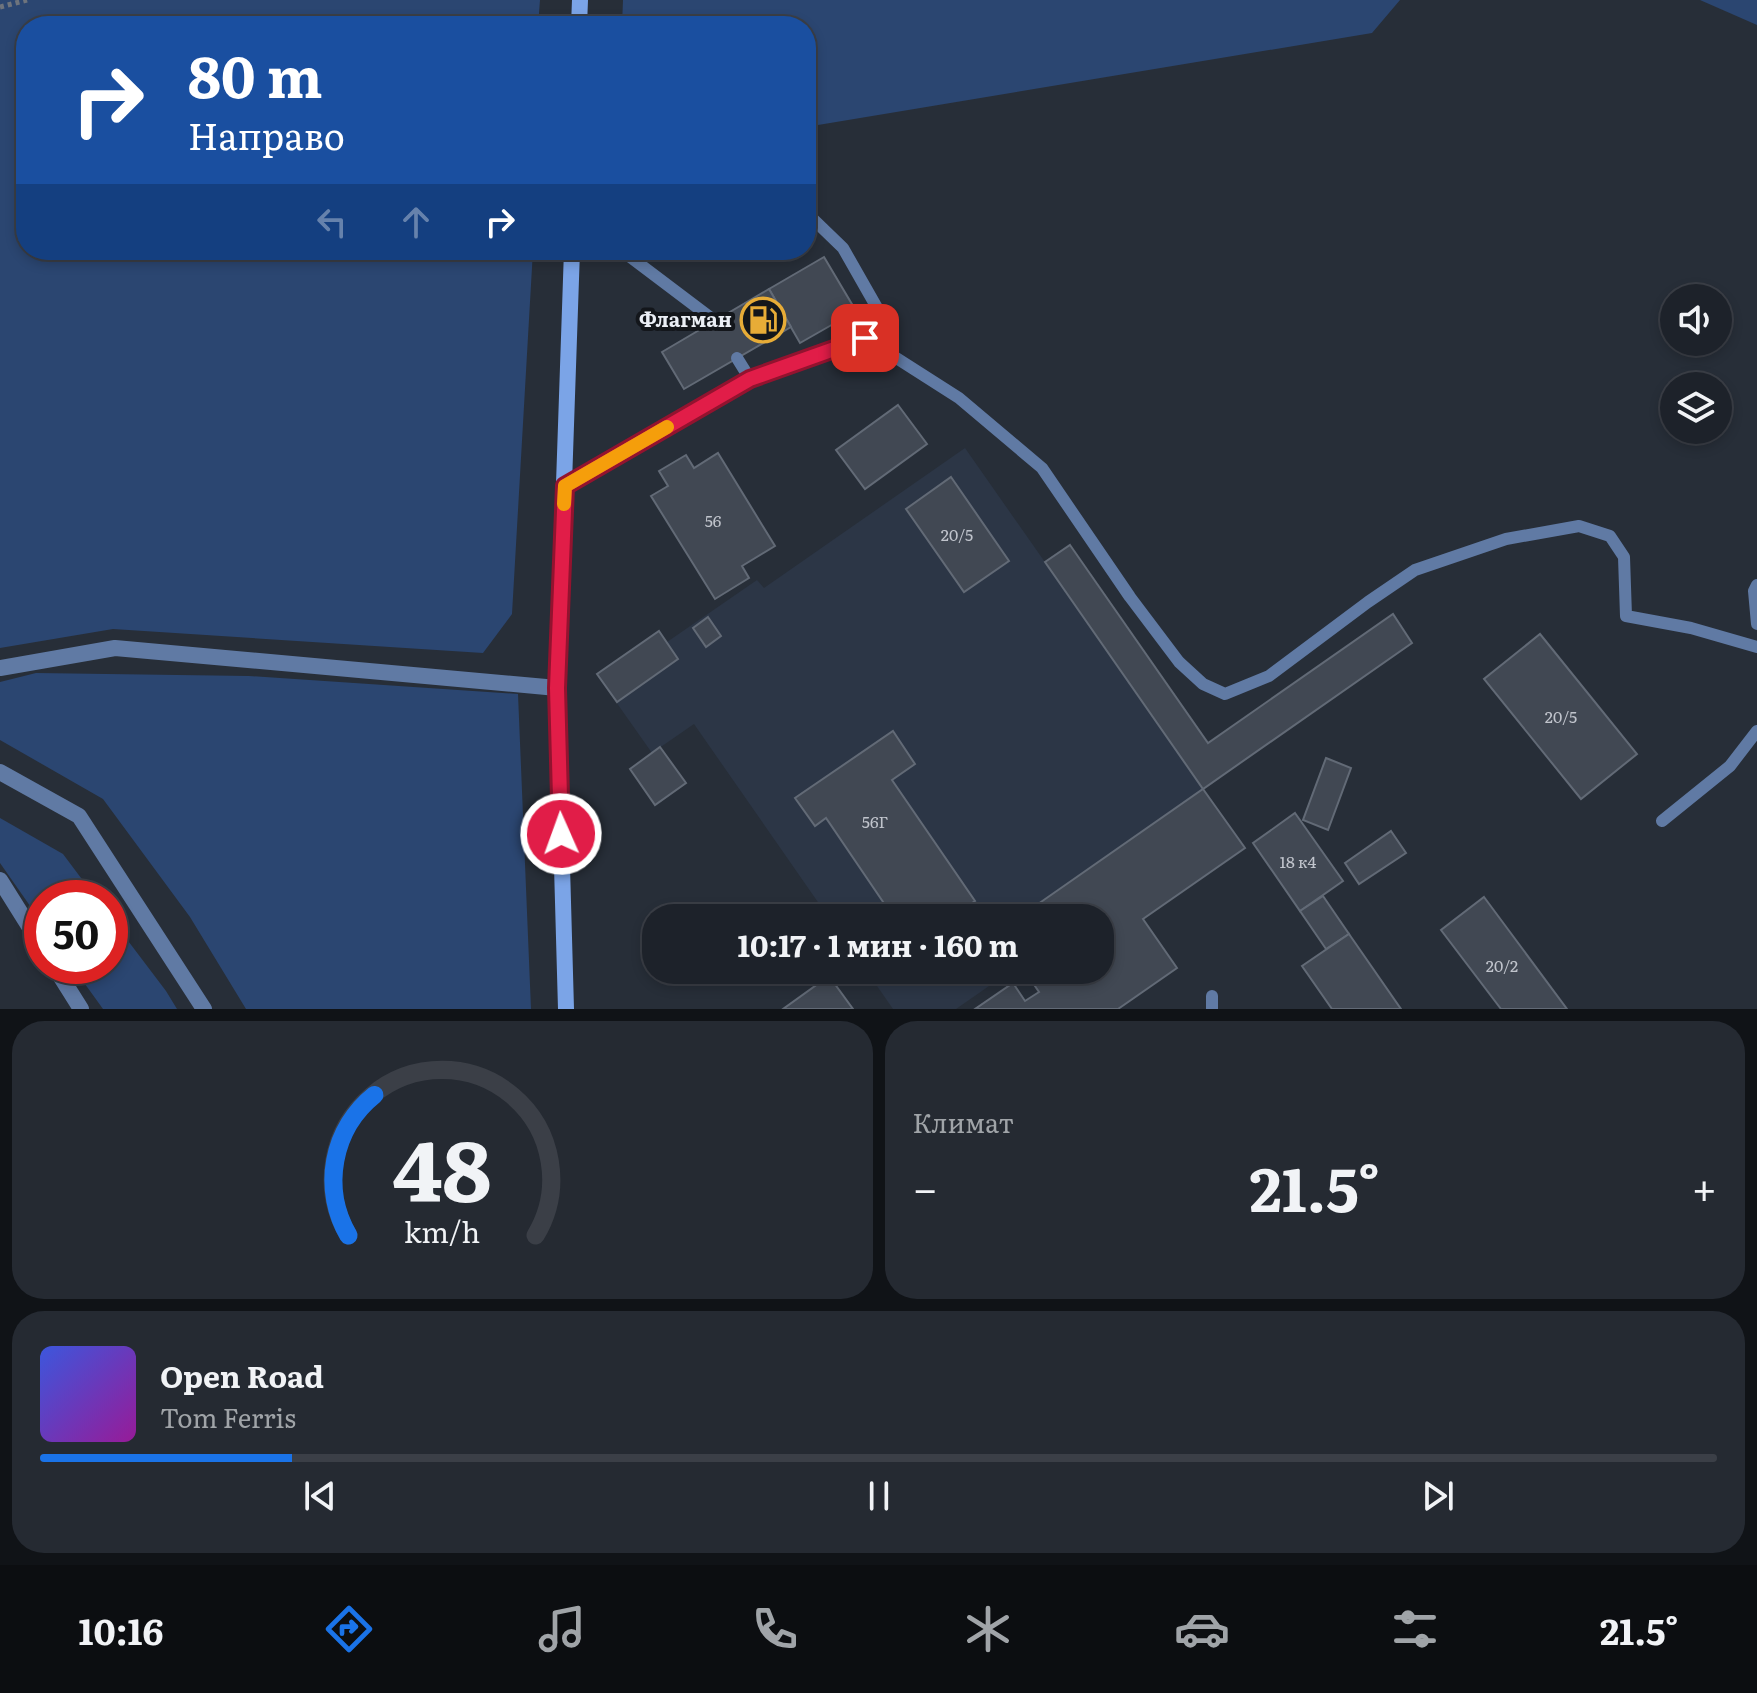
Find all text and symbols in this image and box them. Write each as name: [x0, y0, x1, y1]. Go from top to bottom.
text: 80 m: [188, 32, 323, 115]
icon: right: [56, 48, 160, 152]
text: Направо: [188, 108, 345, 161]
icon: left: [310, 200, 354, 244]
icon: ahead: [394, 200, 438, 244]
icon: right: [478, 200, 522, 244]
map controls: [1660, 284, 1732, 444]
button: sound: [1660, 284, 1732, 356]
fuel station icon: Флагман: [739, 296, 787, 344]
place label: Флагман: [639, 303, 732, 333]
pin: [831, 304, 899, 372]
icon: arrive: [843, 316, 887, 360]
button: layers: [1660, 372, 1732, 444]
house number: 56: [705, 508, 722, 532]
house number: 20/5: [941, 522, 973, 546]
house number: 20/5: [1545, 704, 1577, 728]
position arrow: [519, 792, 603, 876]
house number: 56Г: [862, 809, 889, 833]
house number: 18 к4: [1280, 849, 1317, 873]
speed limit sign: 50: [24, 880, 128, 984]
text: 10:17 · 1 мин · 160 m: [738, 922, 1018, 966]
house number: 20/2: [1486, 953, 1518, 977]
text: Климат: [913, 1102, 1014, 1141]
text: 48: [393, 1104, 492, 1228]
text: 21.5°: [1249, 1141, 1380, 1230]
text: −: [913, 1153, 938, 1219]
text: +: [1691, 1153, 1717, 1219]
text: km/h: [404, 1209, 480, 1252]
text: Open Road: [160, 1353, 324, 1397]
text: Tom Ferris: [160, 1397, 296, 1436]
icon: previous: [298, 1474, 342, 1518]
icon: pause: [857, 1474, 901, 1518]
icon: next: [1416, 1474, 1460, 1518]
icon: directions: [321, 1601, 377, 1657]
icon: music: [534, 1601, 590, 1657]
icon: phone: [747, 1601, 803, 1657]
icon: climate: [960, 1601, 1016, 1657]
icon: car: [1174, 1601, 1230, 1657]
icon: filters: [1387, 1601, 1443, 1657]
text: 10:16: [79, 1603, 163, 1656]
text: 21.5°: [1600, 1603, 1678, 1656]

